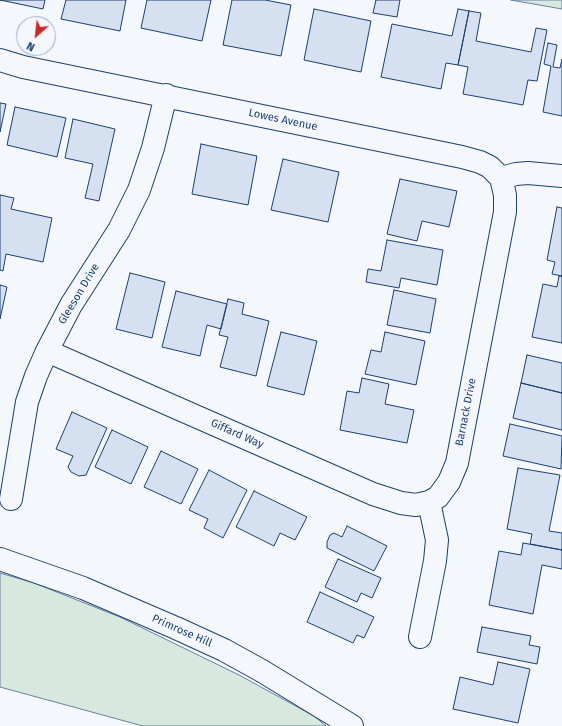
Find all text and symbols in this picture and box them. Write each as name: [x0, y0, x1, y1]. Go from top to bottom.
north arrow: [16, 16, 56, 56]
text: N: [25, 39, 37, 54]
street label: Lowes Avenue: [247, 106, 319, 134]
street label: Gleeson Drive: [56, 261, 102, 327]
street label: Barnack Drive: [453, 377, 479, 447]
street label: Giffard Way: [208, 416, 266, 452]
street label: Primrose Hill: [150, 612, 214, 650]

